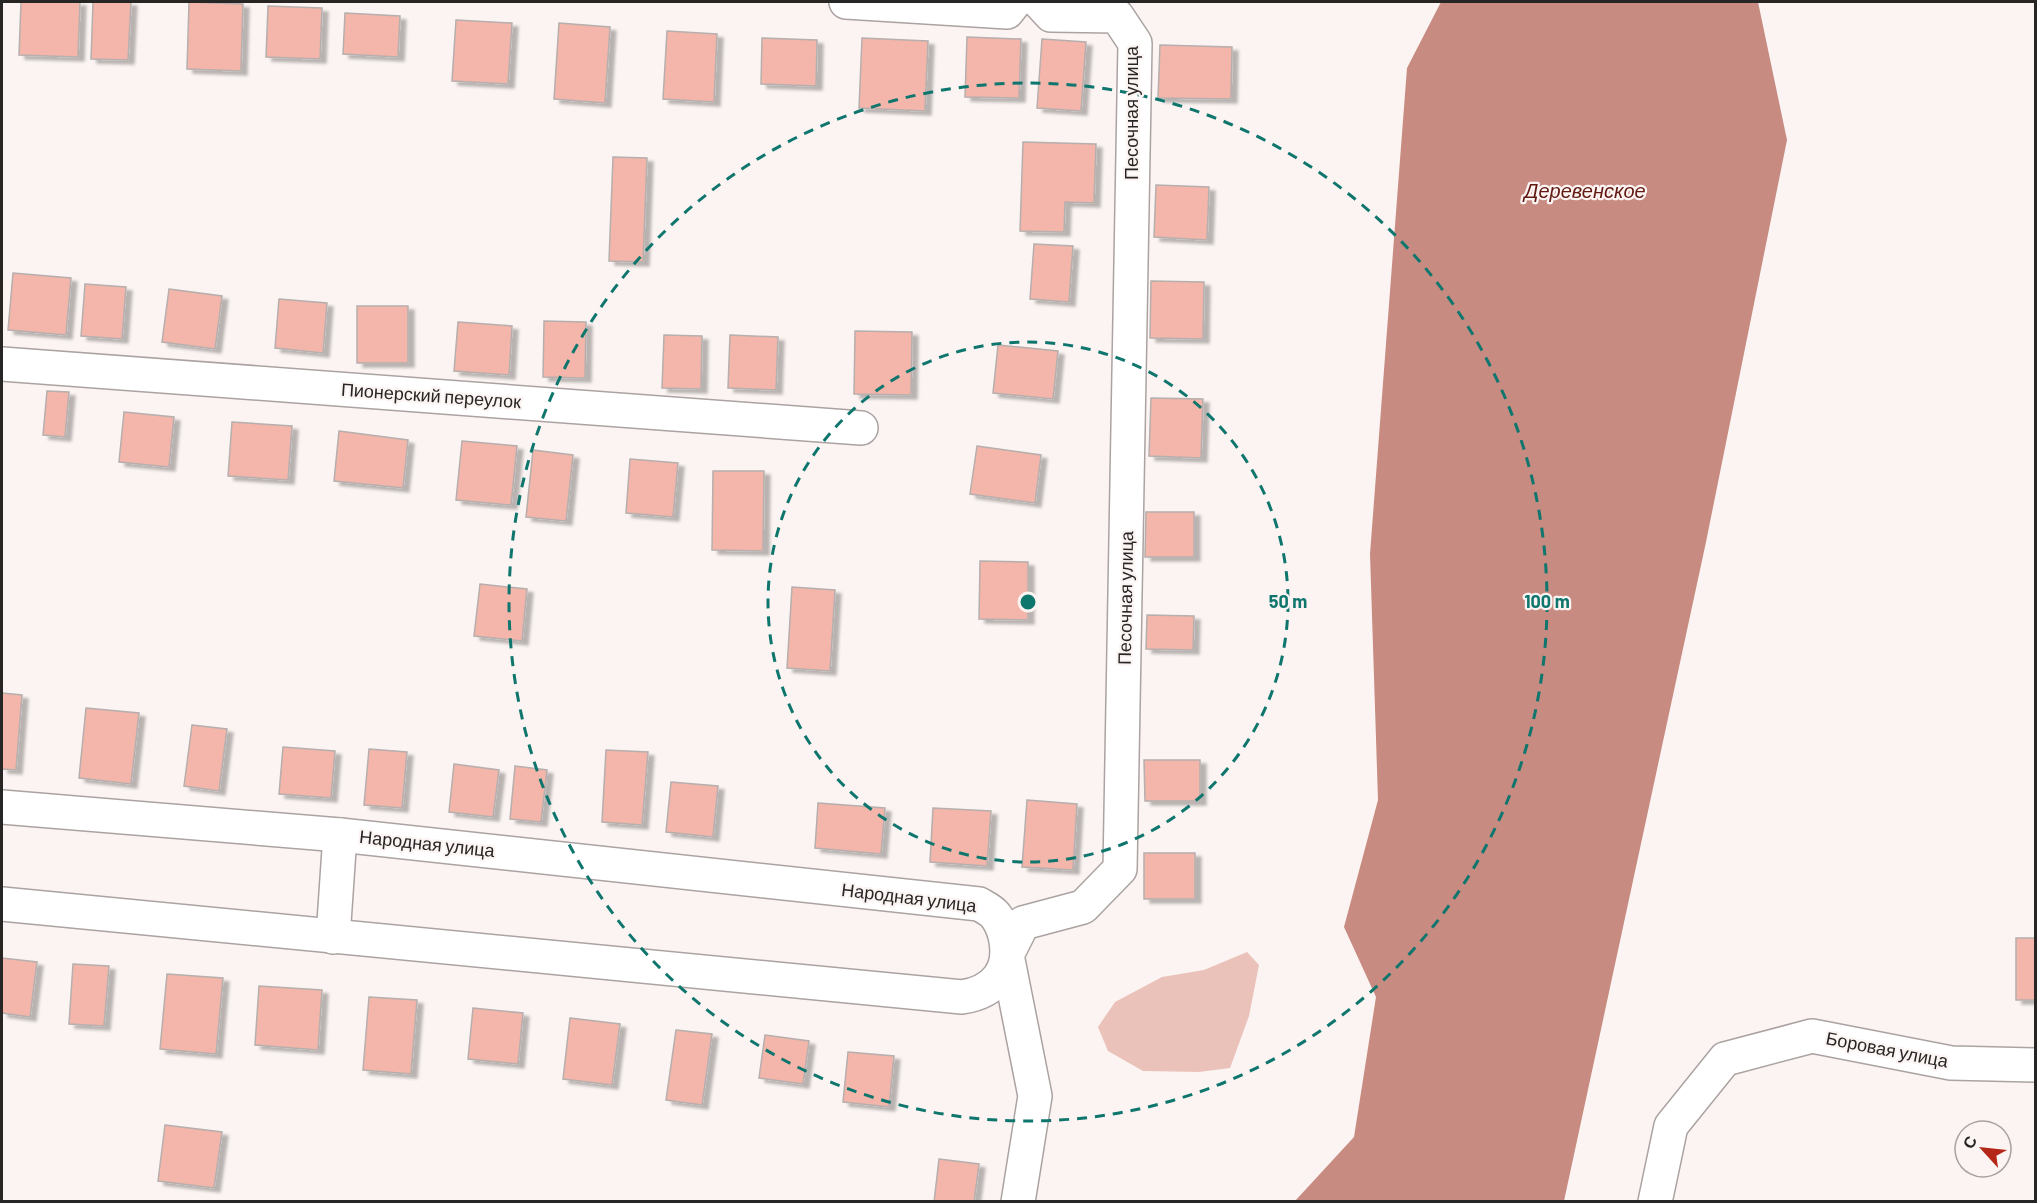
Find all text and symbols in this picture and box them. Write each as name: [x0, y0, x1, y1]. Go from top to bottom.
street label: Песочная улица: [1120, 45, 1142, 180]
water label: Деревенское: [1522, 178, 1646, 202]
street label: Пионерский переулок: [340, 378, 522, 412]
street label: Песочная улица: [1113, 530, 1137, 665]
text: 50 m: [1269, 590, 1307, 612]
text: 100 m: [1524, 590, 1570, 612]
centre of rings: [1018, 592, 1038, 612]
street label: Народная улица: [358, 825, 497, 861]
street label: Народная улица: [840, 878, 979, 916]
street label: Боровая улица: [1824, 1026, 1951, 1072]
north arrow: [1953, 1119, 2013, 1179]
text: С: [1958, 1132, 1980, 1151]

